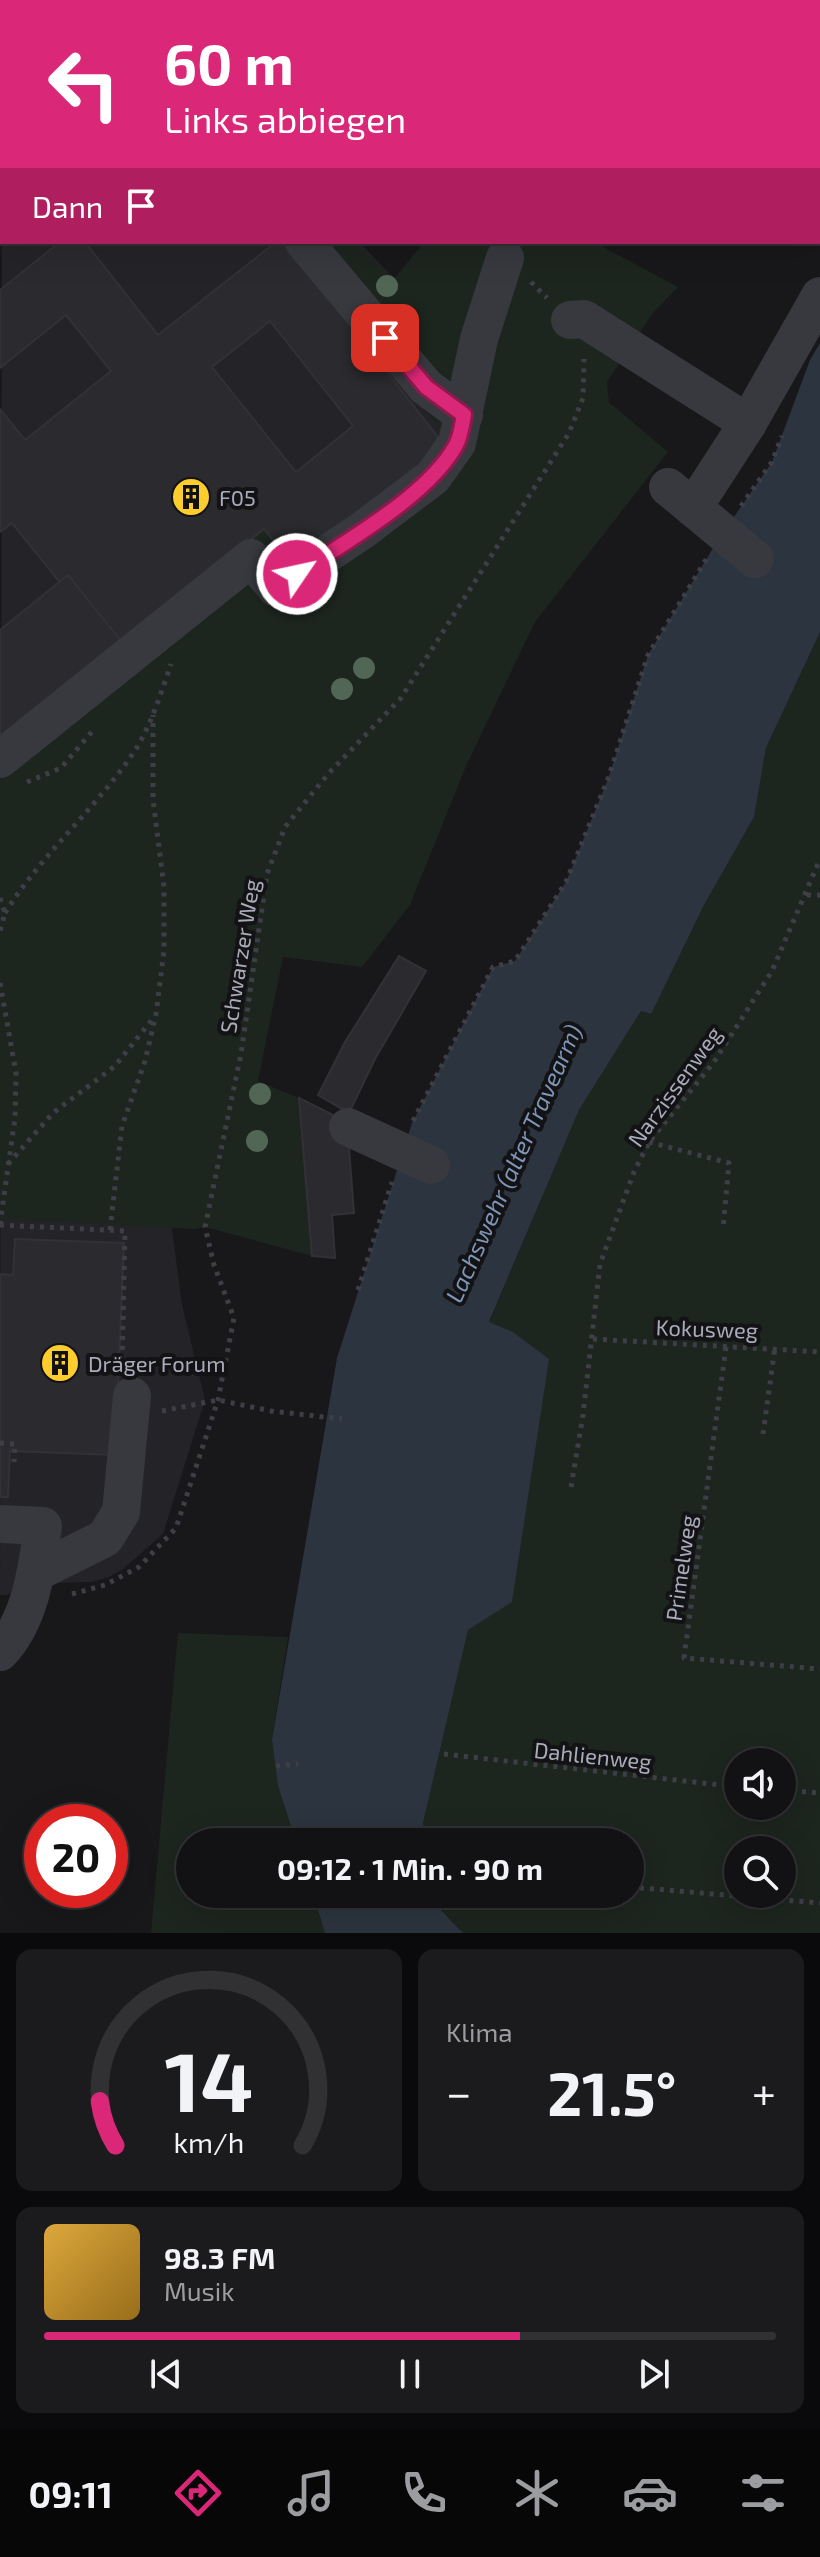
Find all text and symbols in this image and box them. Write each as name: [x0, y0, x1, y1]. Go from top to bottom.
text: 60 m: [164, 29, 294, 96]
icon: left: [32, 32, 136, 136]
text: Links abbiegen: [164, 97, 406, 140]
icon: arrive: [119, 184, 163, 228]
text: Dann: [32, 188, 103, 224]
pin: [351, 304, 419, 372]
icon: arrive: [363, 316, 407, 360]
building icon: F05: [170, 476, 212, 518]
place label: F05: [219, 484, 256, 510]
position arrow: [255, 532, 339, 616]
street label: Schwarzer Weg: [214, 877, 264, 1035]
water label: Lachswehr (alter Travearm): [439, 1019, 588, 1306]
street label: Narzissenweg: [622, 1021, 726, 1151]
street label: Kokusweg: [655, 1313, 759, 1343]
building icon: Dräger Forum: [39, 1342, 81, 1384]
place label: Dräger Forum: [88, 1350, 225, 1376]
street label: Primelweg: [660, 1513, 700, 1623]
street label: Dahlienweg: [533, 1736, 653, 1774]
map controls: [724, 1748, 796, 1908]
button: sound: [724, 1748, 796, 1820]
speed limit sign: 20: [24, 1804, 128, 1908]
button: search: [724, 1836, 796, 1908]
text: 09:12 · 1 Min. · 90 m: [277, 1850, 543, 1886]
text: Klima: [446, 2016, 513, 2047]
text: 14: [165, 2029, 253, 2129]
text: 21.5°: [547, 2056, 676, 2128]
text: −: [446, 2065, 472, 2118]
text: +: [752, 2065, 776, 2118]
text: km/h: [174, 2124, 244, 2159]
text: 98.3 FM: [164, 2239, 275, 2275]
text: Musik: [164, 2275, 235, 2306]
icon: previous: [144, 2352, 188, 2396]
icon: pause: [388, 2352, 432, 2396]
icon: next: [632, 2352, 676, 2396]
icon: directions: [170, 2465, 226, 2521]
icon: music: [283, 2465, 339, 2521]
icon: phone: [396, 2465, 452, 2521]
icon: climate: [509, 2465, 565, 2521]
icon: car: [622, 2465, 678, 2521]
icon: filters: [735, 2465, 791, 2521]
text: 09:11: [29, 2472, 113, 2515]

